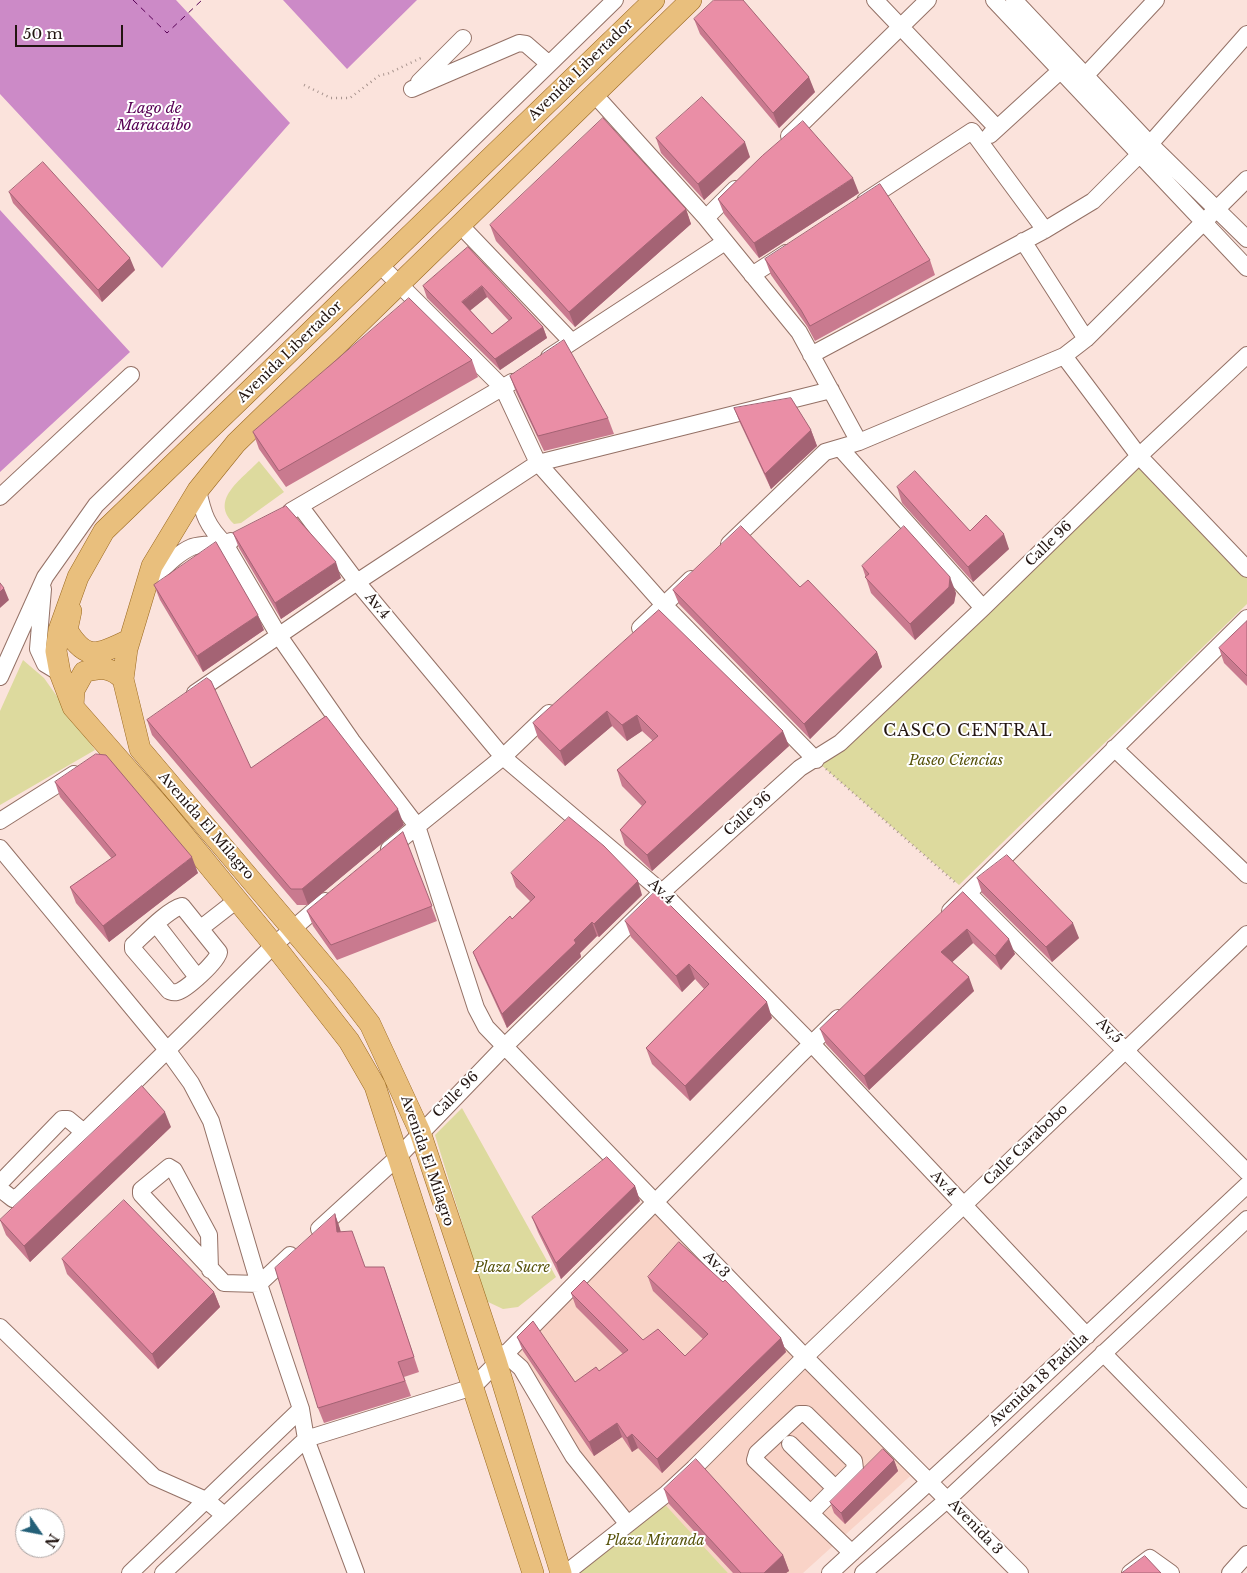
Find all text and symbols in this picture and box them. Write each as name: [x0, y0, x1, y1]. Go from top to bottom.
scale bar: [18, 15, 125, 47]
street label: Avenida Libertador: [525, 16, 637, 124]
text: 50 m: [23, 24, 63, 43]
water label: Lago de Maracaibo: [117, 100, 191, 135]
street label: Avenida Libertador: [234, 298, 346, 406]
street label: Calle 96: [1022, 518, 1076, 570]
street label: Av.4: [361, 589, 393, 623]
district label: CASCO CENTRAL: [882, 721, 1054, 741]
park label: Paseo Ciencias: [909, 753, 1003, 769]
street label: Avenida El Milagro: [155, 769, 257, 883]
street label: Calle 96: [721, 788, 775, 840]
street label: Av.4: [644, 876, 678, 908]
street label: Av,5: [1093, 1015, 1125, 1047]
street label: Calle 96: [430, 1069, 482, 1121]
street label: Avenida El Milagro: [397, 1093, 457, 1229]
street label: Calle Carabobo: [981, 1101, 1071, 1189]
street label: Av.4: [927, 1167, 959, 1201]
street label: Av.3: [699, 1248, 733, 1282]
park label: Plaza Sucre: [474, 1260, 550, 1276]
street label: Avenida 18 Padilla: [986, 1330, 1092, 1430]
street label: Avenida 3: [944, 1496, 1006, 1558]
north arrow: [15, 1508, 65, 1558]
text: N: [41, 1530, 63, 1551]
park label: Plaza Miranda: [606, 1533, 704, 1549]

